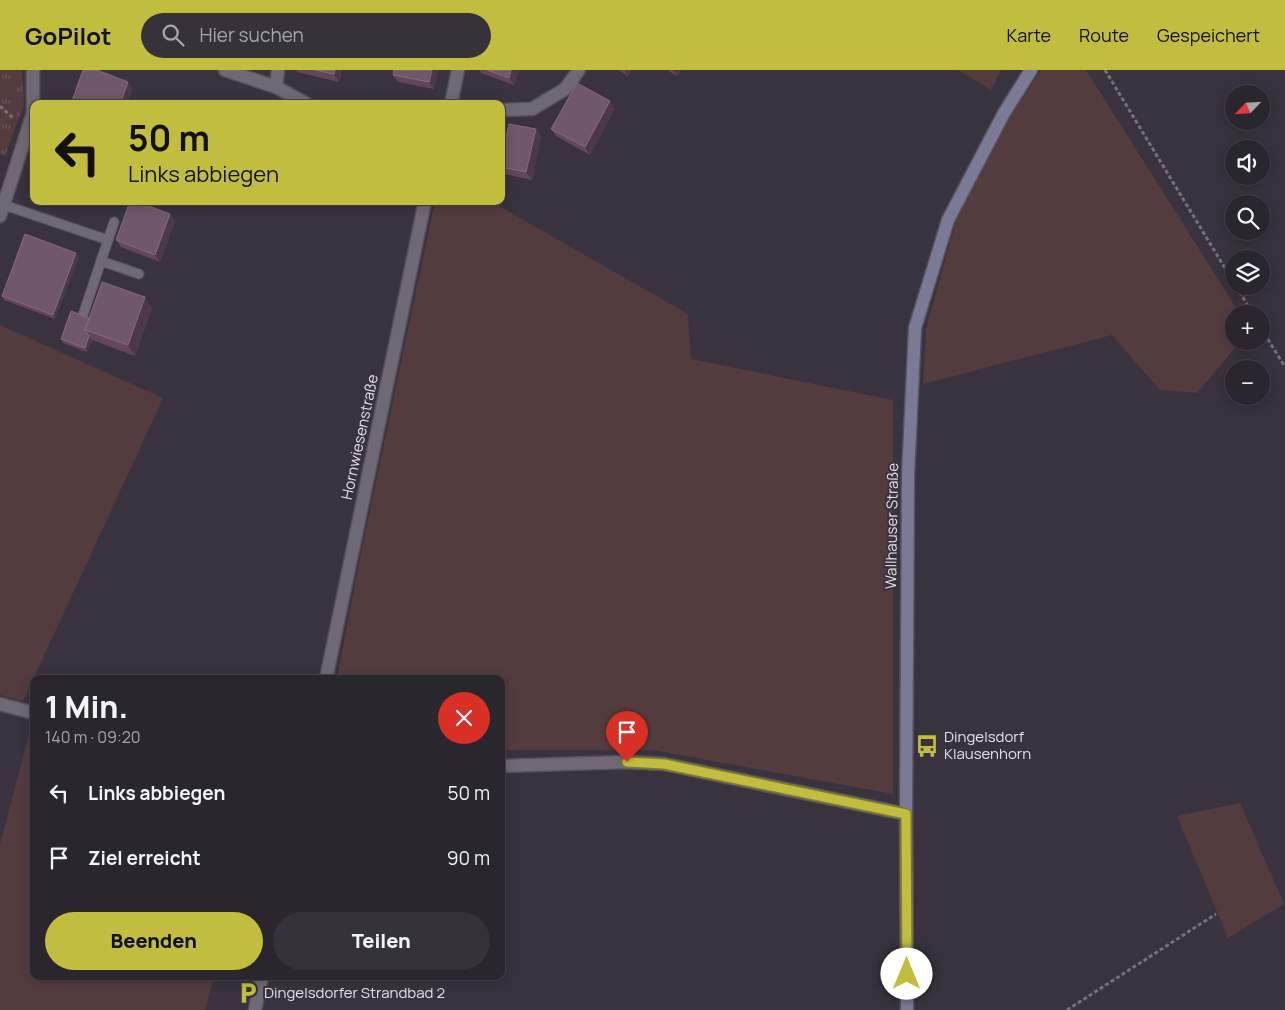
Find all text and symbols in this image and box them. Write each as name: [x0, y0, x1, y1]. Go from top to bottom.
search box: [141, 13, 491, 58]
text: GoPilot: [25, 19, 111, 52]
icon: search: [159, 21, 187, 49]
text: Hier suchen: [199, 22, 304, 48]
text: Karte: [1006, 23, 1051, 47]
text: Route: [1079, 23, 1129, 47]
text: Gespeichert: [1157, 23, 1260, 47]
north arrow: [1225, 85, 1270, 130]
map controls: [1225, 85, 1270, 405]
text: 50 m: [128, 114, 210, 162]
icon: left: [45, 120, 110, 185]
button: sound: [1225, 140, 1270, 185]
text: Links abbiegen: [128, 159, 279, 189]
button: search: [1225, 195, 1270, 240]
button: layers: [1225, 250, 1270, 295]
button: +: [1225, 305, 1270, 350]
button: −: [1225, 360, 1270, 405]
street label: Hornwiesenstraße: [336, 372, 383, 502]
street label: Wallhauser Straße: [880, 462, 903, 589]
text: 1 Min.: [45, 686, 128, 727]
button: close: [438, 692, 490, 744]
pin: [606, 711, 648, 762]
icon: arrive: [613, 718, 641, 746]
text: 140 m · 09:20: [45, 726, 141, 748]
place label: Dingelsdorf Klausenhorn: [944, 726, 1031, 764]
bus stop icon: Dingelsdorf Klausenhorn: [914, 733, 940, 759]
icon: left: [45, 779, 73, 807]
text: Links abbiegen: [88, 780, 225, 806]
text: 50 m: [448, 780, 490, 806]
icon: arrive: [45, 844, 73, 872]
text: Ziel erreicht: [88, 845, 201, 871]
text: 90 m: [447, 845, 490, 871]
button: Beenden: [45, 912, 263, 970]
button: Teilen: [273, 912, 490, 970]
position arrow: [880, 947, 932, 999]
parking icon: Dingelsdorfer Strandbad 2: [235, 980, 261, 1006]
place label: Dingelsdorfer Strandbad 2: [264, 982, 445, 1003]

